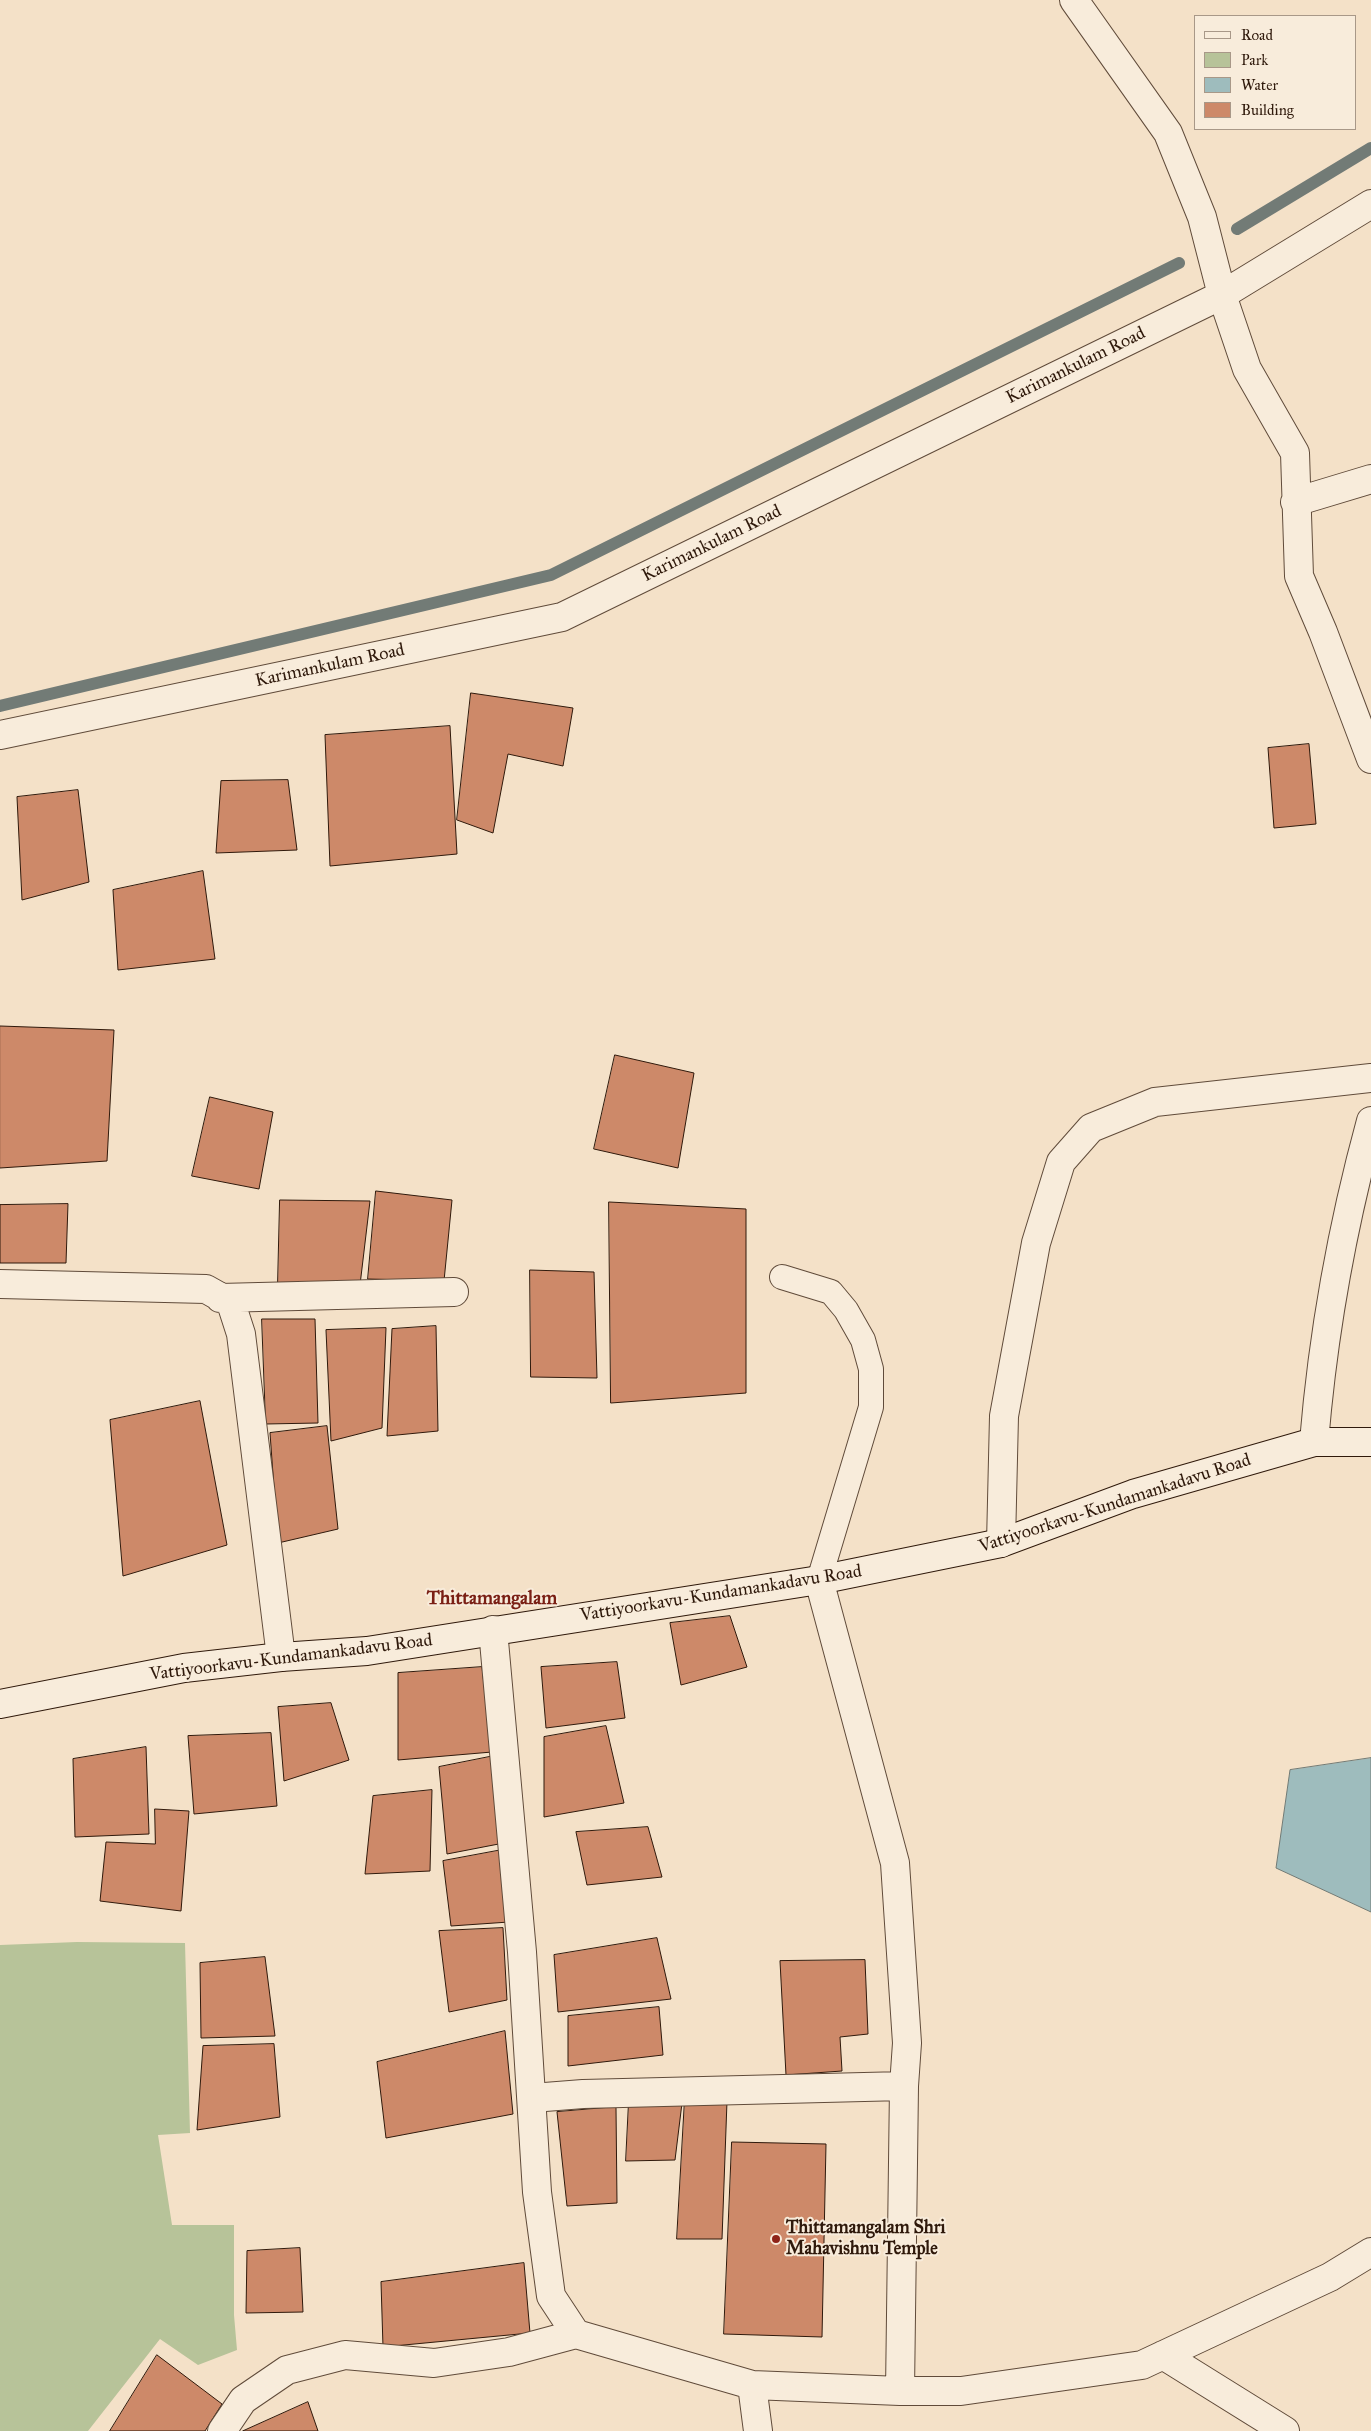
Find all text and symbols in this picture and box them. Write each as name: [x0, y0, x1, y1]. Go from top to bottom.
legend: [1194, 15, 1356, 130]
text: Road: [1241, 26, 1273, 44]
text: Park: [1241, 51, 1268, 69]
text: Water: [1241, 76, 1278, 94]
text: Building: [1241, 101, 1294, 119]
street label: Karimankulam Road: [1003, 323, 1149, 409]
street label: Karimankulam Road: [639, 501, 785, 587]
street label: Karimankulam Road: [253, 640, 407, 692]
street label: Vattiyoorkavu-Kundamankadavu Road: [976, 1450, 1254, 1558]
street label: Vattiyoorkavu-Kundamankadavu Road: [579, 1561, 863, 1627]
district label: Thittamangalam: [427, 1588, 557, 1610]
street label: Vattiyoorkavu-Kundamankadavu Road: [148, 1630, 434, 1686]
place label: Thittamangalam Shri Mahavishnu Temple: [786, 2218, 946, 2260]
marker: Thittamangalam Shri Mahavishnu Temple: [770, 2233, 782, 2245]

